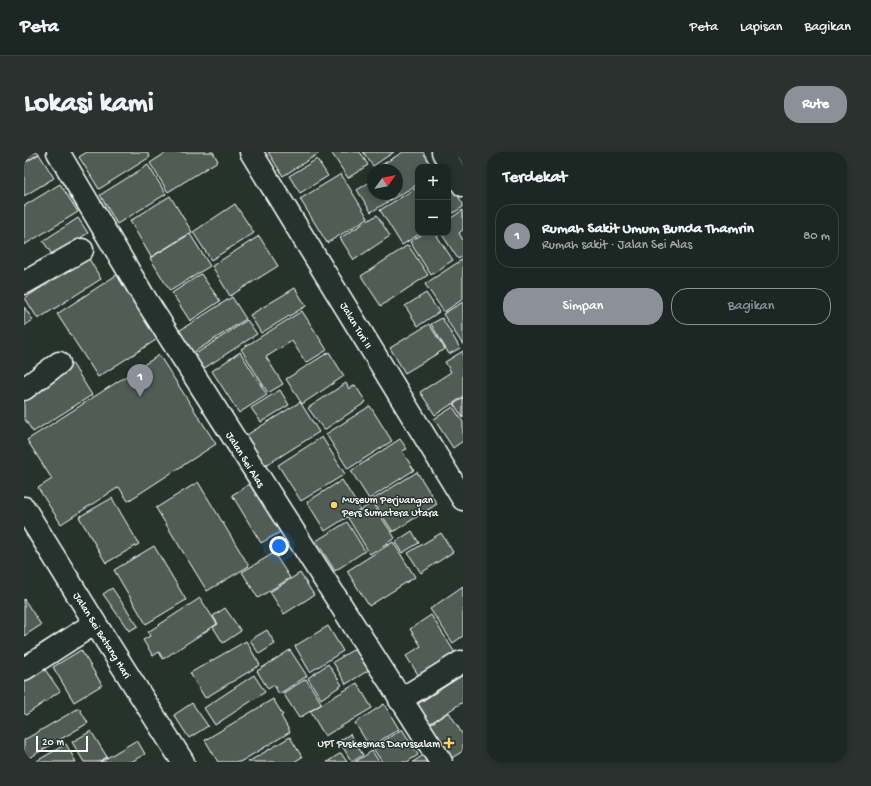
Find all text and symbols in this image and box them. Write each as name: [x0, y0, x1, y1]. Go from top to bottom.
text: Peta: [20, 16, 59, 39]
text: Peta: [690, 19, 718, 36]
text: Lapisan: [740, 19, 782, 36]
text: Bagikan: [804, 19, 851, 36]
button: Rute: [784, 86, 847, 123]
text: Lokasi kami: [24, 88, 154, 121]
north arrow: [367, 164, 403, 200]
map controls: [415, 164, 451, 236]
button: +: [415, 164, 451, 200]
text: Terdekat: [503, 168, 567, 188]
button: −: [415, 200, 451, 236]
text: Rumah Sakit Umum Bunda Thamrin: [542, 220, 754, 238]
text: 1: [514, 229, 520, 244]
text: 80 m: [803, 229, 830, 244]
text: Rumah sakit · Jalan Sei Alas: [542, 238, 692, 253]
button: Simpan: [503, 288, 663, 325]
button: Bagikan: [671, 288, 831, 325]
street label: Jalan Turi II: [337, 301, 374, 352]
pin: 1: [127, 364, 153, 397]
street label: Jalan Sei Alas: [222, 430, 267, 491]
place label: Museum Perjuangan Pers Sumatera Utara: [341, 495, 439, 520]
marker: Museum Perjuangan Pers Sumatera Utara: [329, 500, 339, 510]
your location: [269, 536, 289, 556]
street label: Jalan Sei Batang Hari: [70, 591, 133, 681]
scale bar: [36, 734, 88, 753]
text: 20 m: [42, 737, 64, 749]
marker: UPT Puskesmas Darussalam: [443, 737, 455, 749]
place label: UPT Puskesmas Darussalam: [317, 739, 440, 751]

